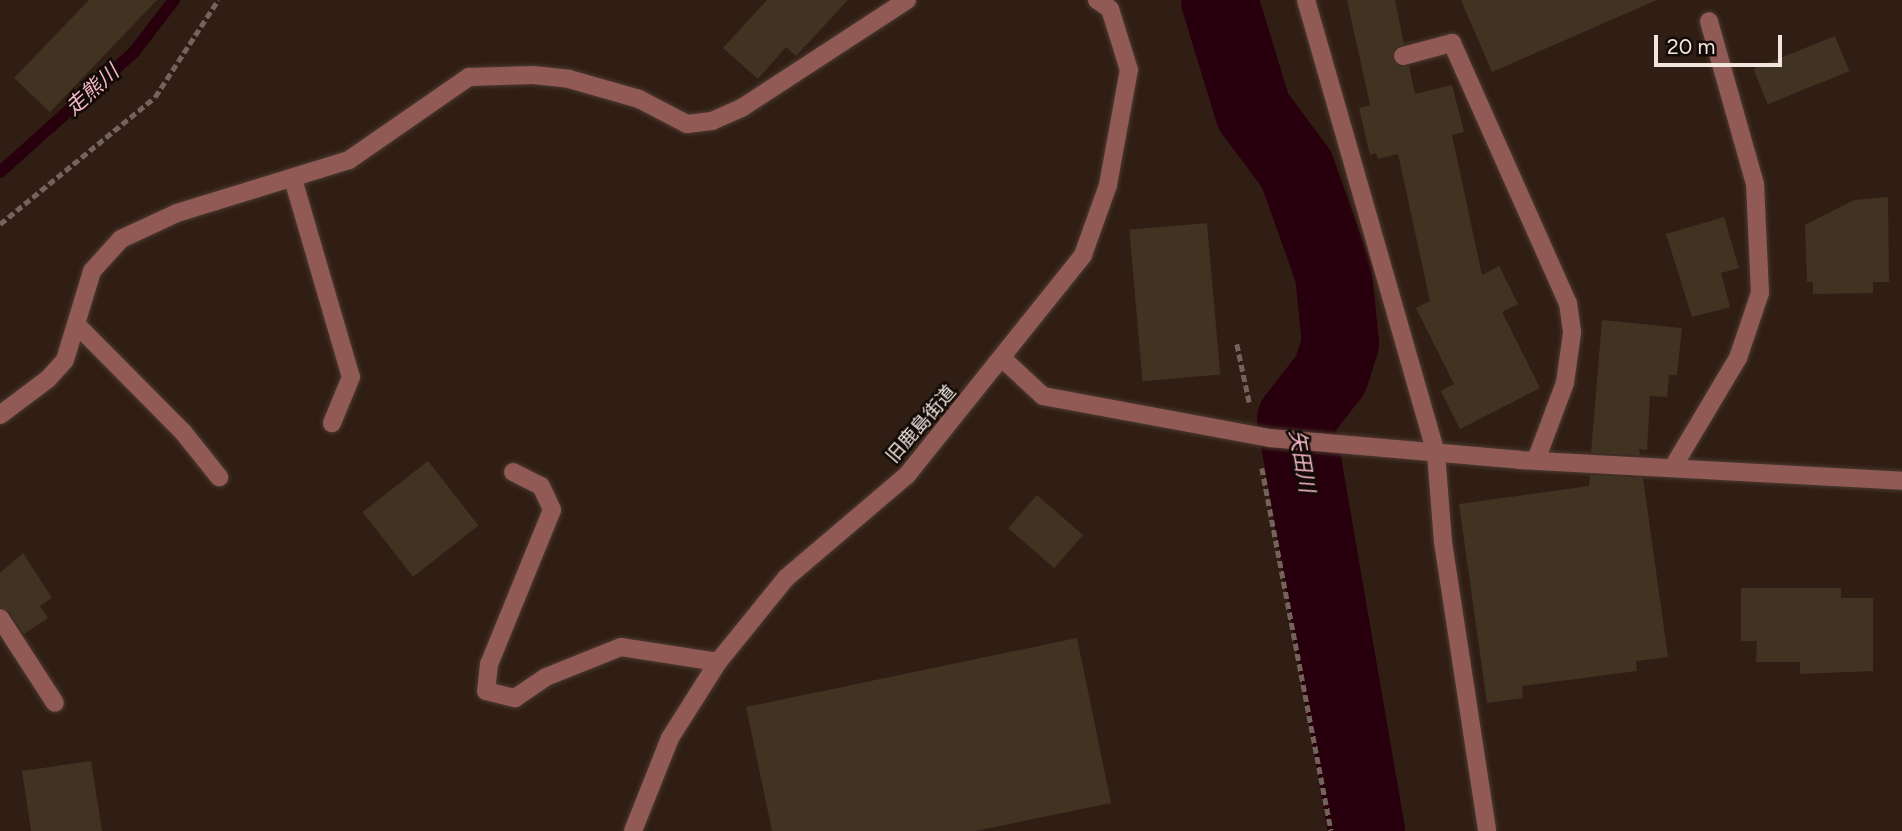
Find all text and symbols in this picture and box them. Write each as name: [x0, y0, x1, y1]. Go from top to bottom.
scale bar: [1657, 21, 1785, 65]
text: 20 m: [1667, 34, 1715, 59]
water label: 走熊川: [60, 60, 124, 120]
street label: 旧鹿島街道: [881, 381, 961, 467]
water label: 矢田川: [1284, 428, 1320, 494]

